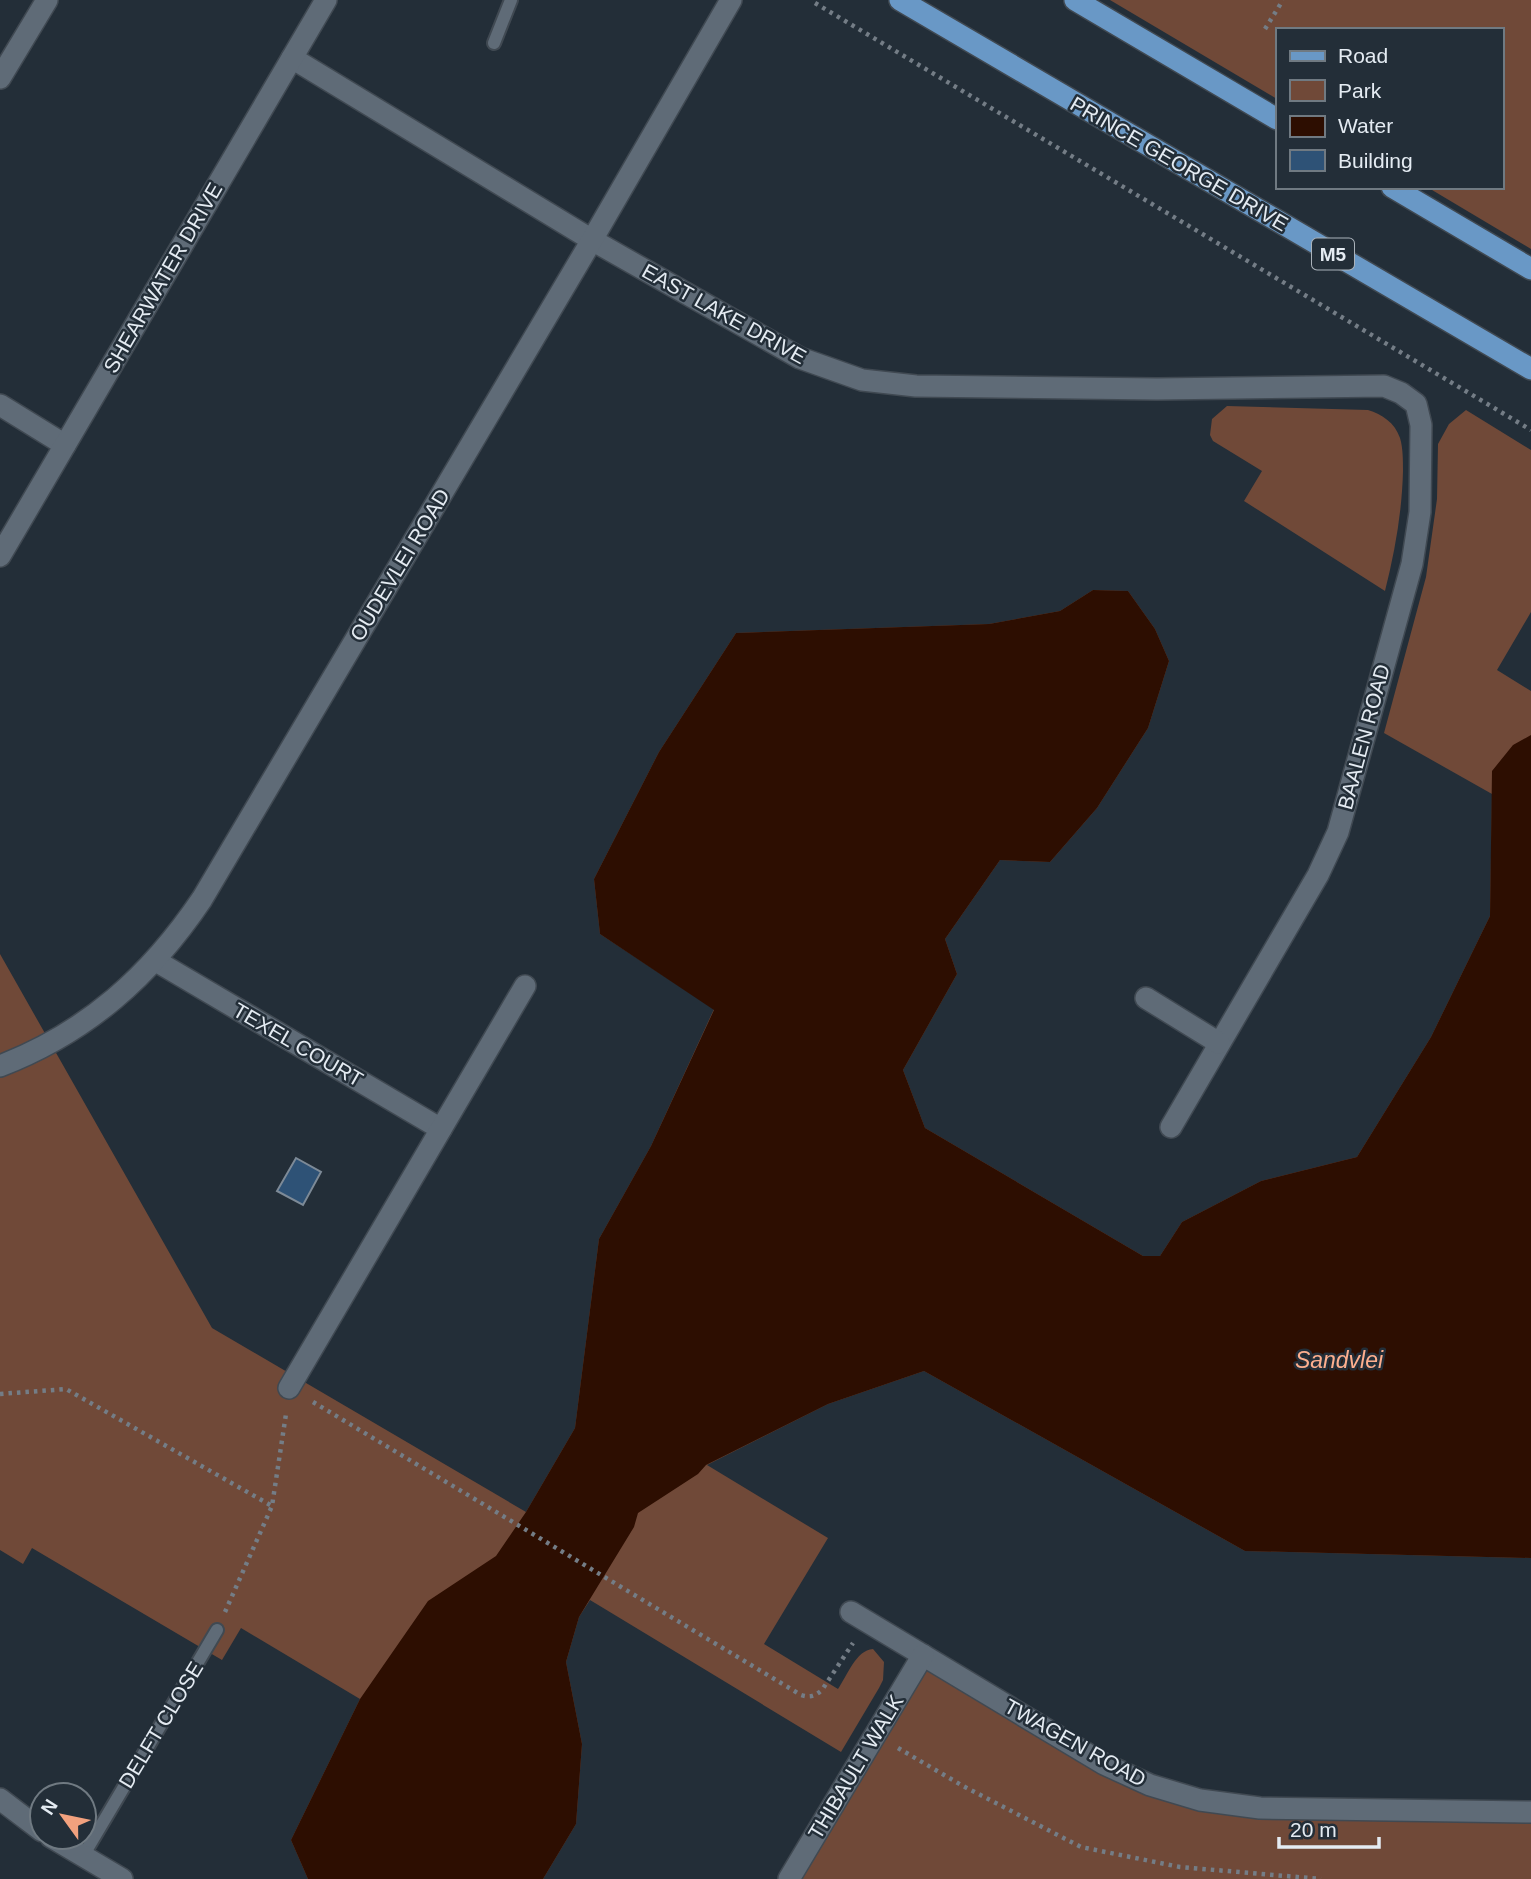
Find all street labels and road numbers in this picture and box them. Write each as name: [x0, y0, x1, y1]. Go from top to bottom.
street label: PRINCE GEORGE DRIVE: [1066, 92, 1292, 235]
street label: SHEARWATER DRIVE: [99, 179, 226, 377]
road number: M5: [1312, 238, 1354, 270]
street label: EAST LAKE DRIVE: [638, 259, 810, 368]
street label: OUDEVLEI ROAD: [345, 485, 454, 645]
street label: BAALEN ROAD: [1333, 662, 1394, 812]
street label: TEXEL COURT: [229, 998, 367, 1091]
street label: DELFT CLOSE: [114, 1657, 207, 1792]
street label: THIBAULT WALK: [803, 1690, 908, 1843]
street label: TWAGEN ROAD: [1001, 1694, 1150, 1791]

